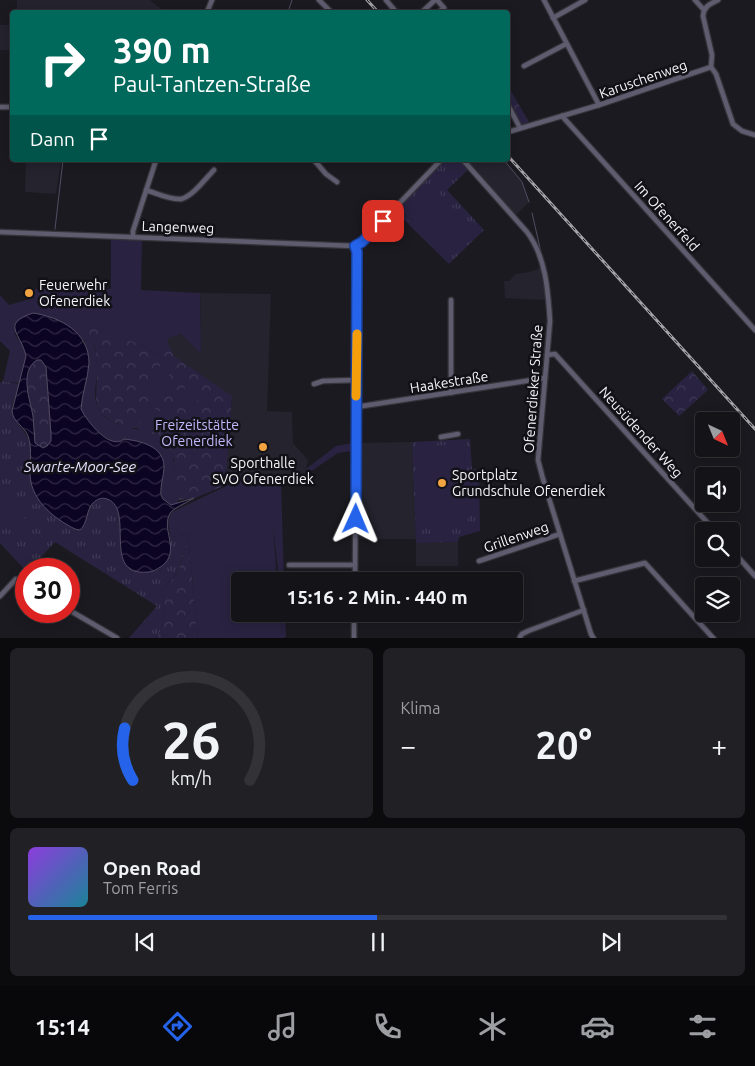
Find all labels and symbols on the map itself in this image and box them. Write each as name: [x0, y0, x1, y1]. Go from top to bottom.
street label: Karuschenweg: [597, 56, 689, 102]
street label: Im Ofenerfeld: [631, 178, 703, 254]
pin: [362, 200, 404, 242]
street label: Langenweg: [141, 218, 215, 236]
place label: Feuerwehr Ofenerdiek: [39, 277, 110, 309]
marker: Feuerwehr Ofenerdiek: [23, 287, 35, 299]
street label: Ofenerdieker Straße: [521, 324, 545, 454]
street label: Haakestraße: [409, 368, 489, 396]
street label: Neusüdender Weg: [596, 383, 686, 481]
north arrow: [695, 412, 740, 458]
park label: Freizeitstätte Ofenerdiek: [155, 417, 239, 449]
marker: Sporthalle SVO Ofenerdiek: [257, 441, 269, 453]
place label: Sporthalle SVO Ofenerdiek: [212, 455, 314, 487]
water label: Swarte-Moor-See: [23, 458, 136, 475]
place label: Sportplatz Grundschule Ofenerdiek: [452, 467, 605, 499]
marker: Sportplatz Grundschule Ofenerdiek: [436, 477, 448, 489]
position arrow: [329, 492, 381, 544]
street label: Grillenweg: [481, 518, 551, 556]
speed limit sign: 30: [15, 558, 80, 623]

